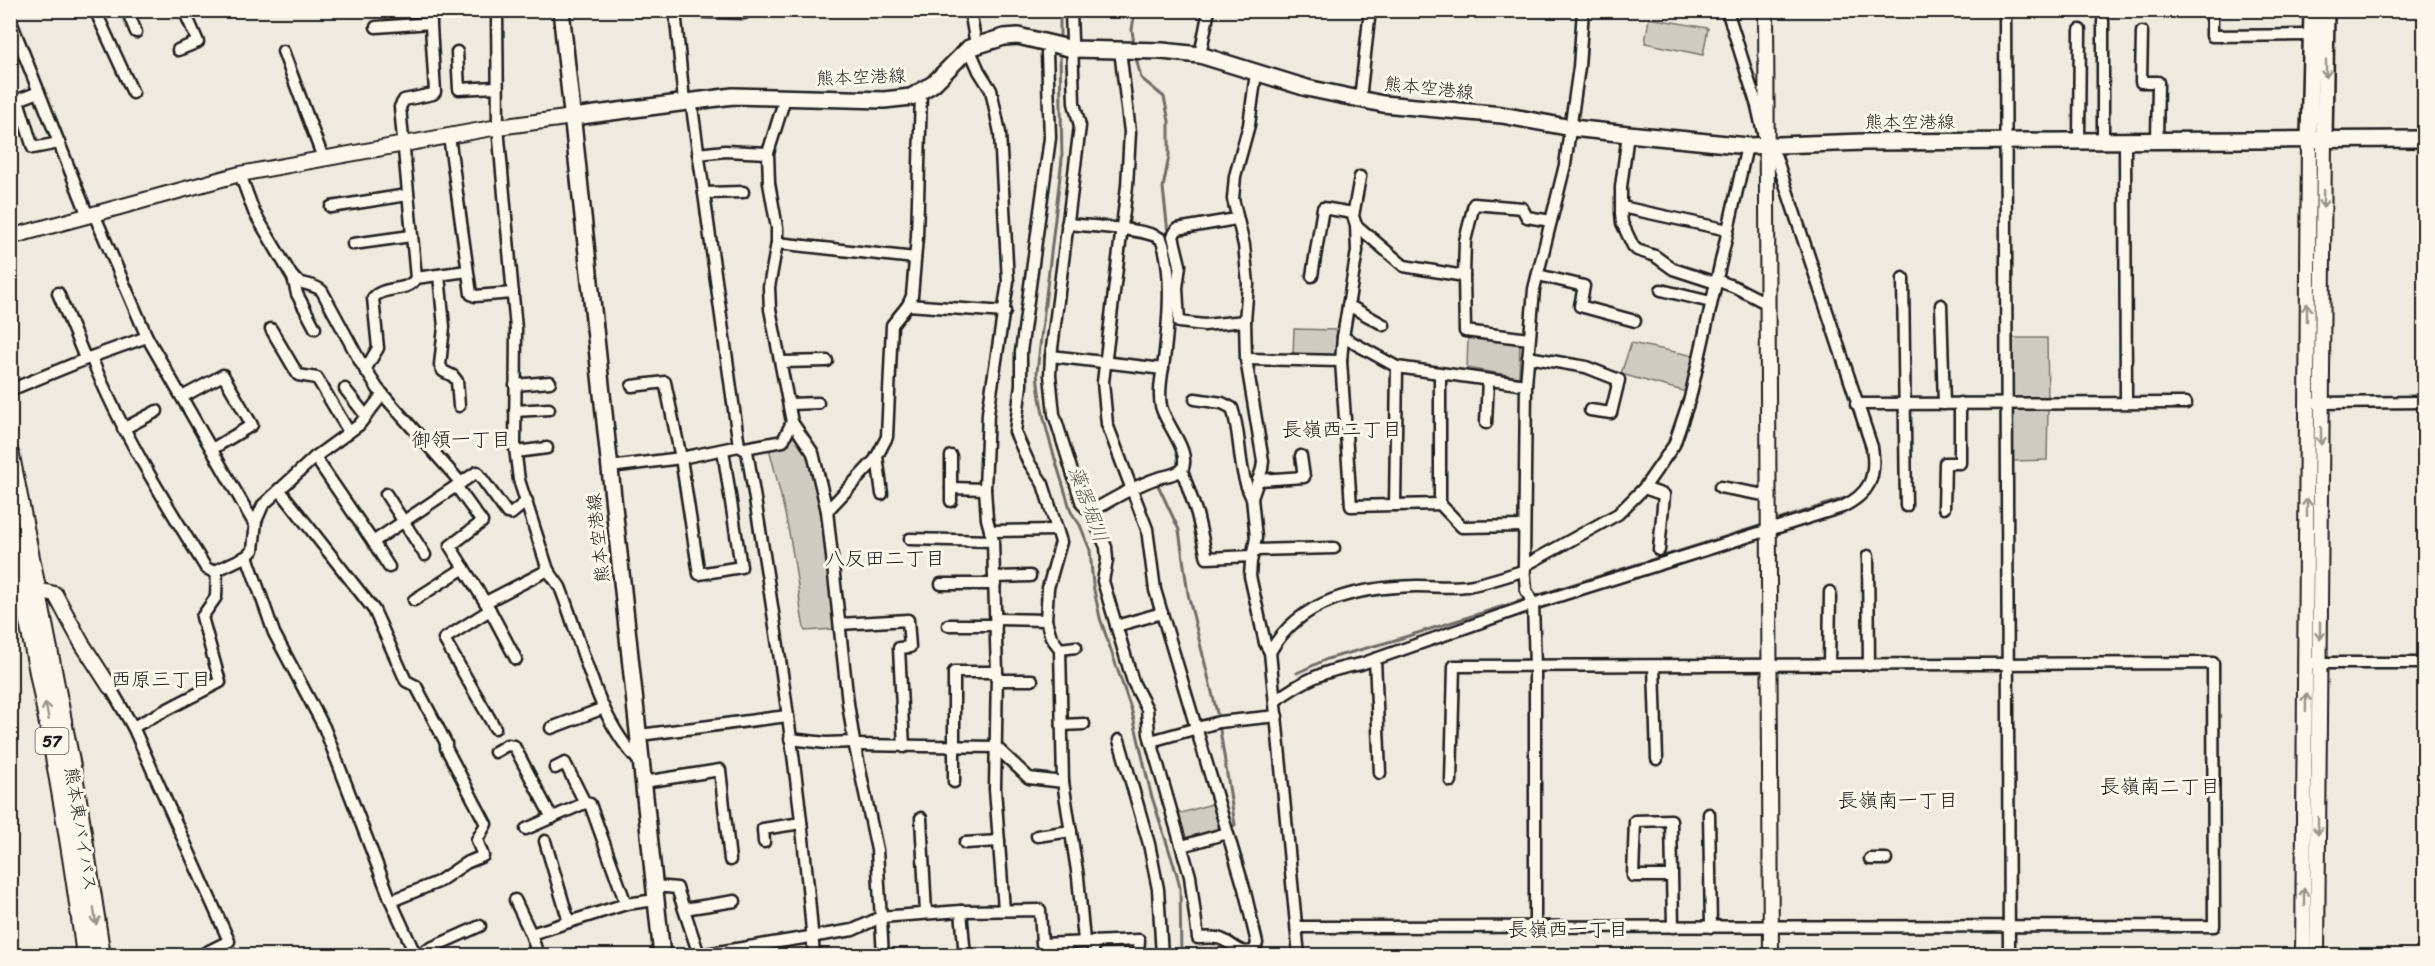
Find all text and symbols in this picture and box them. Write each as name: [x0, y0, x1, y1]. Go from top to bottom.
one-way arrow: [2320, 58, 2332, 78]
street label: 熊本空港線: [815, 59, 907, 95]
street label: 熊本空港線: [1383, 67, 1475, 109]
street label: 熊本空港線: [1865, 106, 1955, 138]
one-way arrow: [2317, 188, 2329, 208]
one-way arrow: [2302, 303, 2313, 323]
district label: 長嶺西二丁目: [1282, 412, 1402, 447]
district label: 御領一丁目: [411, 422, 511, 457]
one-way arrow: [2315, 425, 2327, 445]
water label: 藻器堀川: [1058, 460, 1118, 548]
street label: 熊本空港線: [577, 492, 619, 584]
one-way arrow: [2301, 498, 2313, 518]
district label: 八反田二丁目: [825, 541, 945, 576]
one-way arrow: [2314, 620, 2325, 640]
district label: 西原三丁目: [111, 662, 211, 697]
one-way arrow: [2300, 693, 2312, 713]
one-way arrow: [41, 702, 52, 721]
road number: 57: [36, 728, 68, 754]
street label: 熊本東バイパス: [55, 764, 107, 894]
district label: 長嶺南二丁目: [2100, 769, 2220, 804]
district label: 長嶺南一丁目: [1838, 783, 1958, 818]
one-way arrow: [2312, 815, 2324, 835]
one-way arrow: [2298, 888, 2310, 908]
one-way arrow: [90, 906, 101, 926]
district label: 長嶺西一丁目: [1508, 912, 1628, 947]

